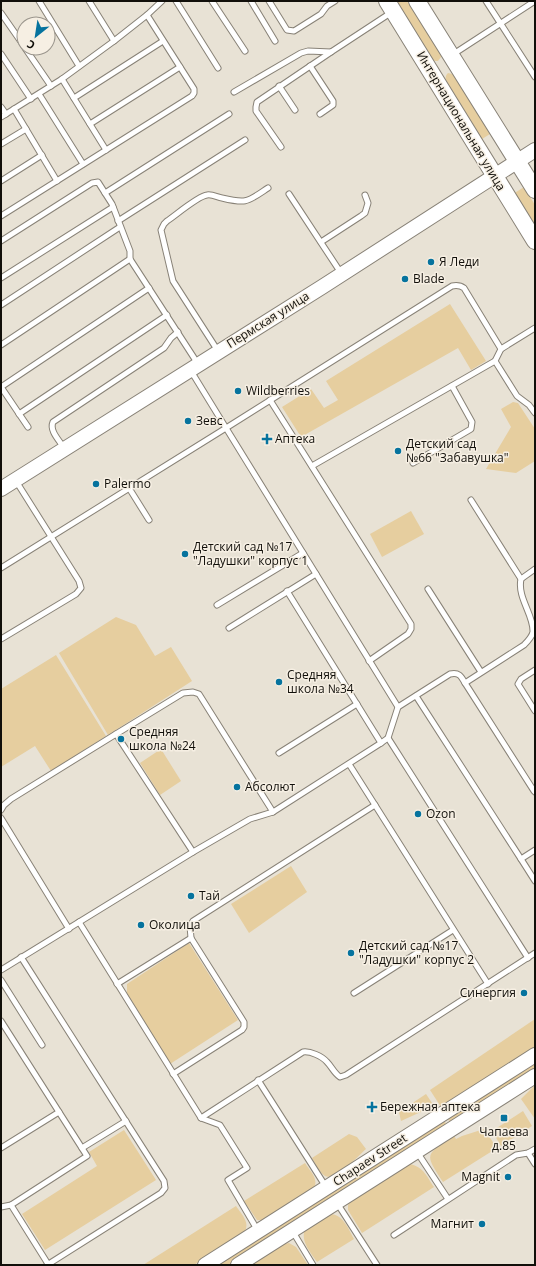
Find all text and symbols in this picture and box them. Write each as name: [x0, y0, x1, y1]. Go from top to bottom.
north arrow: [16, 16, 56, 56]
text: С: [24, 37, 38, 53]
street label: Интернациональная улица: [413, 48, 510, 194]
place label: Я Леди: [439, 253, 479, 270]
marker: Я Леди: [426, 257, 436, 267]
place label: Blade: [413, 270, 445, 287]
marker: Blade: [400, 274, 410, 284]
street label: Пермская улица: [223, 287, 312, 352]
place label: Wildberries: [246, 382, 310, 399]
marker: Wildberries: [233, 386, 243, 396]
place label: Зевс: [196, 412, 223, 429]
marker: Зевс: [183, 416, 193, 426]
place label: Аптека: [275, 430, 315, 447]
marker: Аптека: [262, 434, 272, 444]
place label: Детский сад №66 "Забавушка": [406, 435, 509, 466]
marker: Детский сад №66 "Забавушка": [393, 446, 403, 456]
place label: Palermo: [104, 475, 151, 492]
marker: Palermo: [91, 479, 101, 489]
place label: Детский сад №17 "Ладушки" корпус 1: [193, 538, 308, 569]
marker: Детский сад №17 "Ладушки" корпус 1: [180, 549, 190, 559]
place label: Средняя школа №34: [287, 666, 354, 697]
marker: Средняя школа №34: [274, 677, 284, 687]
place label: Средняя школа №24: [129, 723, 196, 754]
marker: Средняя школа №24: [116, 734, 126, 744]
place label: Абсолют: [245, 778, 296, 795]
marker: Абсолют: [232, 782, 242, 792]
place label: Ozon: [426, 805, 456, 822]
marker: Ozon: [413, 809, 423, 819]
place label: Тай: [199, 887, 220, 904]
marker: Тай: [186, 891, 196, 901]
place label: Околица: [149, 916, 200, 933]
marker: Околица: [136, 920, 146, 930]
place label: Детский сад №17 "Ладушки" корпус 2: [359, 937, 474, 968]
marker: Детский сад №17 "Ладушки" корпус 2: [346, 948, 356, 958]
place label: Синергия: [460, 984, 516, 1001]
marker: Синергия: [519, 988, 529, 998]
place label: Бережная аптека: [380, 1098, 480, 1115]
marker: Бережная аптека: [367, 1102, 377, 1112]
marker: Чапаева д.85: [499, 1113, 509, 1123]
place label: Чапаева д.85: [479, 1123, 529, 1154]
street label: Chapaev Street: [329, 1129, 410, 1190]
place label: Magnit: [461, 1168, 500, 1185]
marker: Magnit: [503, 1172, 513, 1182]
place label: Магнит: [430, 1215, 474, 1232]
marker: Магнит: [477, 1219, 487, 1229]

